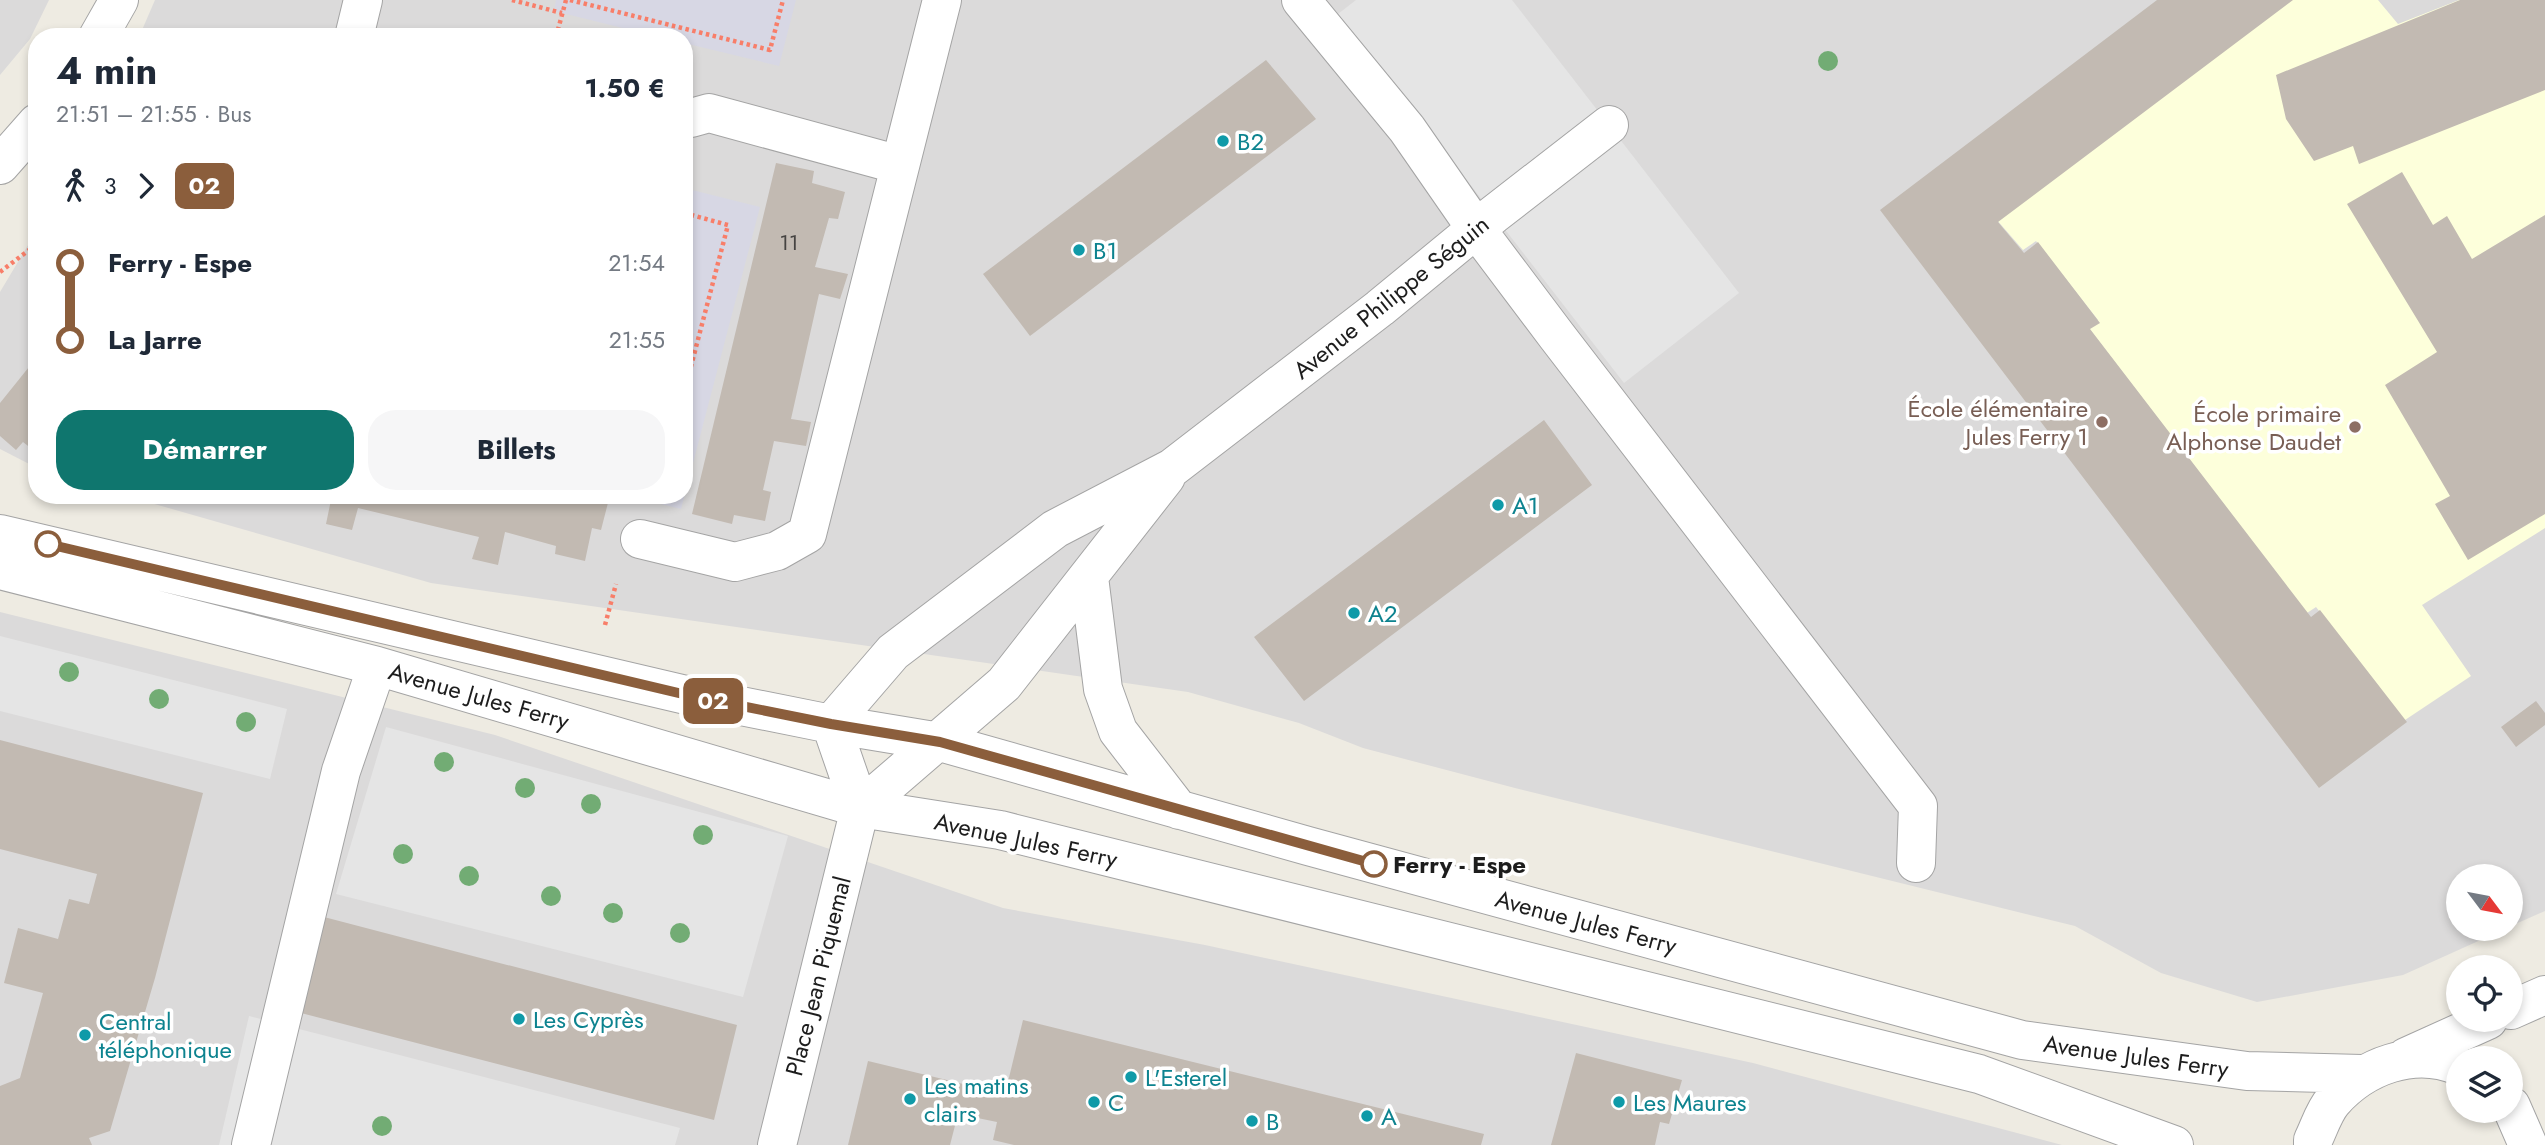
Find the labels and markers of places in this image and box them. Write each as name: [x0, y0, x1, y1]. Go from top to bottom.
place label: B2: [1237, 124, 1264, 159]
marker: B2: [1215, 133, 1231, 149]
place label: B1: [1093, 233, 1117, 268]
marker: B1: [1071, 242, 1087, 258]
place label: École élémentaire Jules Ferry 1: [1907, 391, 2088, 454]
place label: École primaire Alphonse Daudet: [2166, 396, 2341, 459]
marker: École élémentaire Jules Ferry 1: [2094, 414, 2110, 430]
marker: École primaire Alphonse Daudet: [2347, 419, 2363, 435]
place label: A1: [1512, 488, 1539, 523]
marker: A1: [1490, 497, 1506, 513]
unlabelled marker: [35, 531, 61, 557]
place label: A2: [1368, 596, 1398, 631]
marker: A2: [1346, 605, 1362, 621]
place label: Ferry - Espe: [1393, 847, 1526, 882]
marker: Ferry - Espe: [1361, 851, 1387, 877]
place label: Les Cyprès: [533, 1002, 644, 1037]
place label: Central téléphonique: [99, 1004, 232, 1067]
marker: Les Cyprès: [511, 1011, 527, 1027]
marker: Central téléphonique: [77, 1027, 93, 1043]
place label: L'Esterel: [1145, 1060, 1227, 1095]
place label: Les matins clairs: [924, 1068, 1029, 1131]
marker: L'Esterel: [1123, 1069, 1139, 1085]
place label: C: [1108, 1085, 1124, 1120]
place label: Les Maures: [1633, 1085, 1747, 1120]
marker: Les matins clairs: [902, 1091, 918, 1107]
marker: C: [1086, 1094, 1102, 1110]
marker: Les Maures: [1611, 1094, 1627, 1110]
place label: A: [1381, 1099, 1397, 1134]
place label: B: [1266, 1104, 1279, 1139]
marker: A: [1359, 1108, 1375, 1124]
marker: B: [1244, 1113, 1260, 1129]

